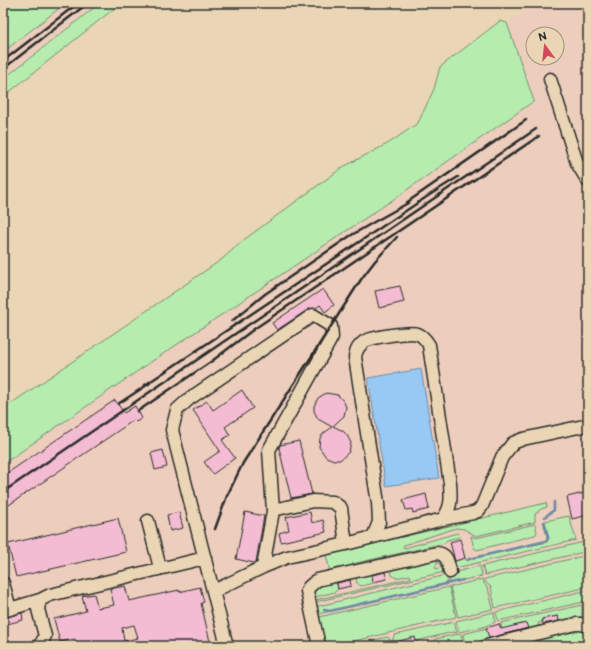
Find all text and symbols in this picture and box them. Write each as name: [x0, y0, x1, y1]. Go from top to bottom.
north arrow: [525, 26, 565, 66]
text: N: [537, 29, 548, 44]

